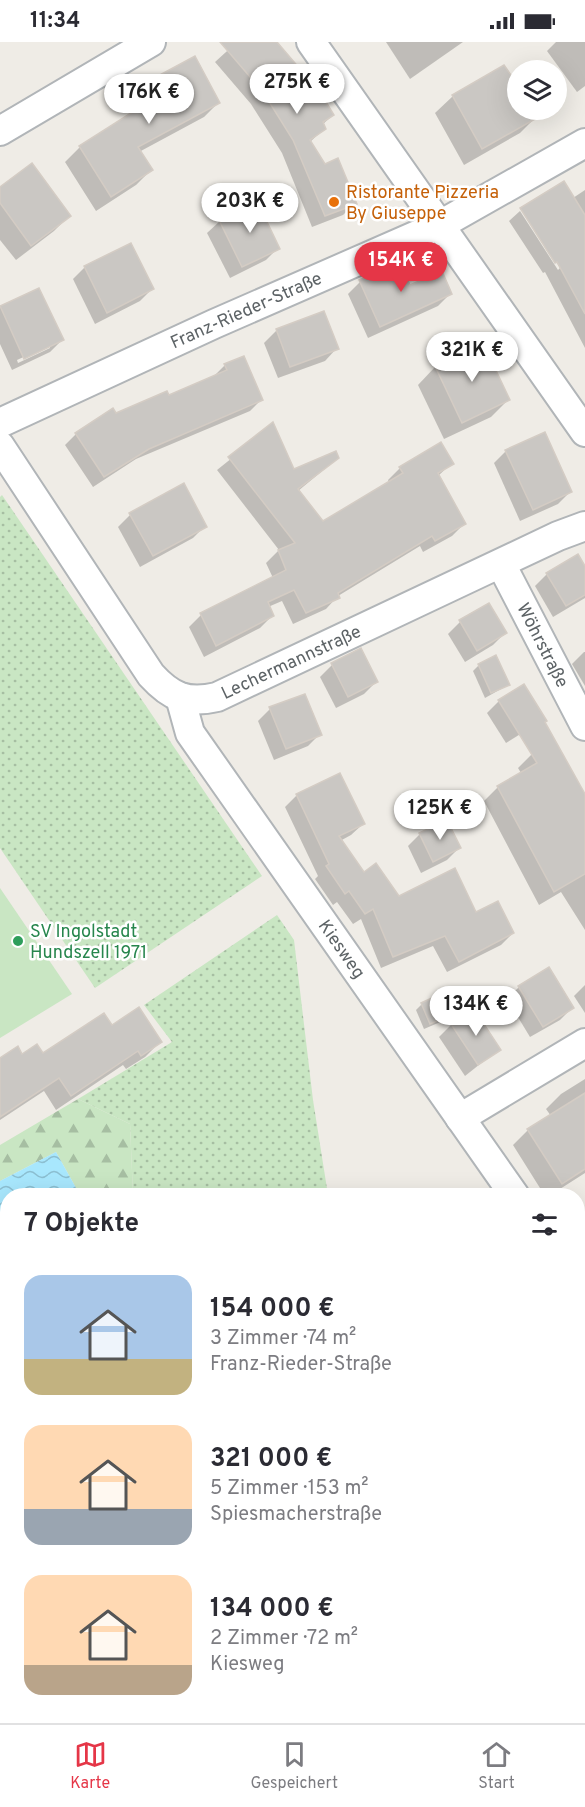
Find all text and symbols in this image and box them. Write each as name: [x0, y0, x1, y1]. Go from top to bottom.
text: 11:34: [30, 8, 80, 35]
map controls: [507, 60, 567, 120]
button: layers: [507, 60, 567, 120]
pin: 275K €: [248, 64, 346, 115]
text: 275K €: [264, 70, 330, 96]
pin: 176K €: [100, 74, 198, 125]
text: 176K €: [118, 80, 180, 106]
place label: Ristorante Pizzeria By Giuseppe: [346, 182, 499, 226]
pin: 203K €: [201, 183, 299, 234]
text: 203K €: [215, 189, 285, 215]
marker: Ristorante Pizzeria By Giuseppe: [327, 195, 341, 209]
pin: 154K €: [352, 242, 450, 293]
text: 154K €: [368, 248, 434, 274]
street label: Franz-Rieder-Straße: [167, 268, 326, 355]
pin: 321K €: [423, 332, 521, 383]
text: 321K €: [440, 338, 504, 364]
street label: Wöhrstraße: [510, 599, 573, 692]
street label: Lechermannstraße: [218, 621, 365, 706]
pin: 125K €: [391, 790, 489, 841]
text: 125K €: [408, 796, 472, 822]
street label: Kiesweg: [312, 916, 369, 984]
place label: SV Ingolstadt Hundszell 1971: [30, 921, 147, 965]
marker: SV Ingolstadt Hundszell 1971: [11, 934, 25, 948]
pin: 134K €: [427, 986, 525, 1037]
text: 134K €: [444, 992, 508, 1018]
text: 7 Objekte: [24, 1208, 139, 1241]
icon: filters: [528, 1208, 561, 1241]
text: 154 000 €: [210, 1293, 335, 1326]
icon: home: [72, 1299, 144, 1371]
text: 3 Zimmer · 74 m²: [210, 1326, 356, 1352]
text: Franz-Rieder-Straße: [210, 1352, 392, 1378]
text: 321 000 €: [210, 1443, 332, 1476]
icon: home: [72, 1449, 144, 1521]
text: 5 Zimmer · 153 m²: [210, 1476, 369, 1502]
text: Spiesmacherstraße: [210, 1502, 382, 1528]
text: 134 000 €: [210, 1593, 334, 1626]
icon: home: [72, 1599, 144, 1671]
text: 2 Zimmer · 72 m²: [210, 1626, 358, 1652]
text: Kiesweg: [210, 1652, 285, 1678]
tab: Karte: [70, 1738, 110, 1794]
tab: Gespeichert: [250, 1738, 338, 1794]
tab: Start: [478, 1738, 515, 1794]

